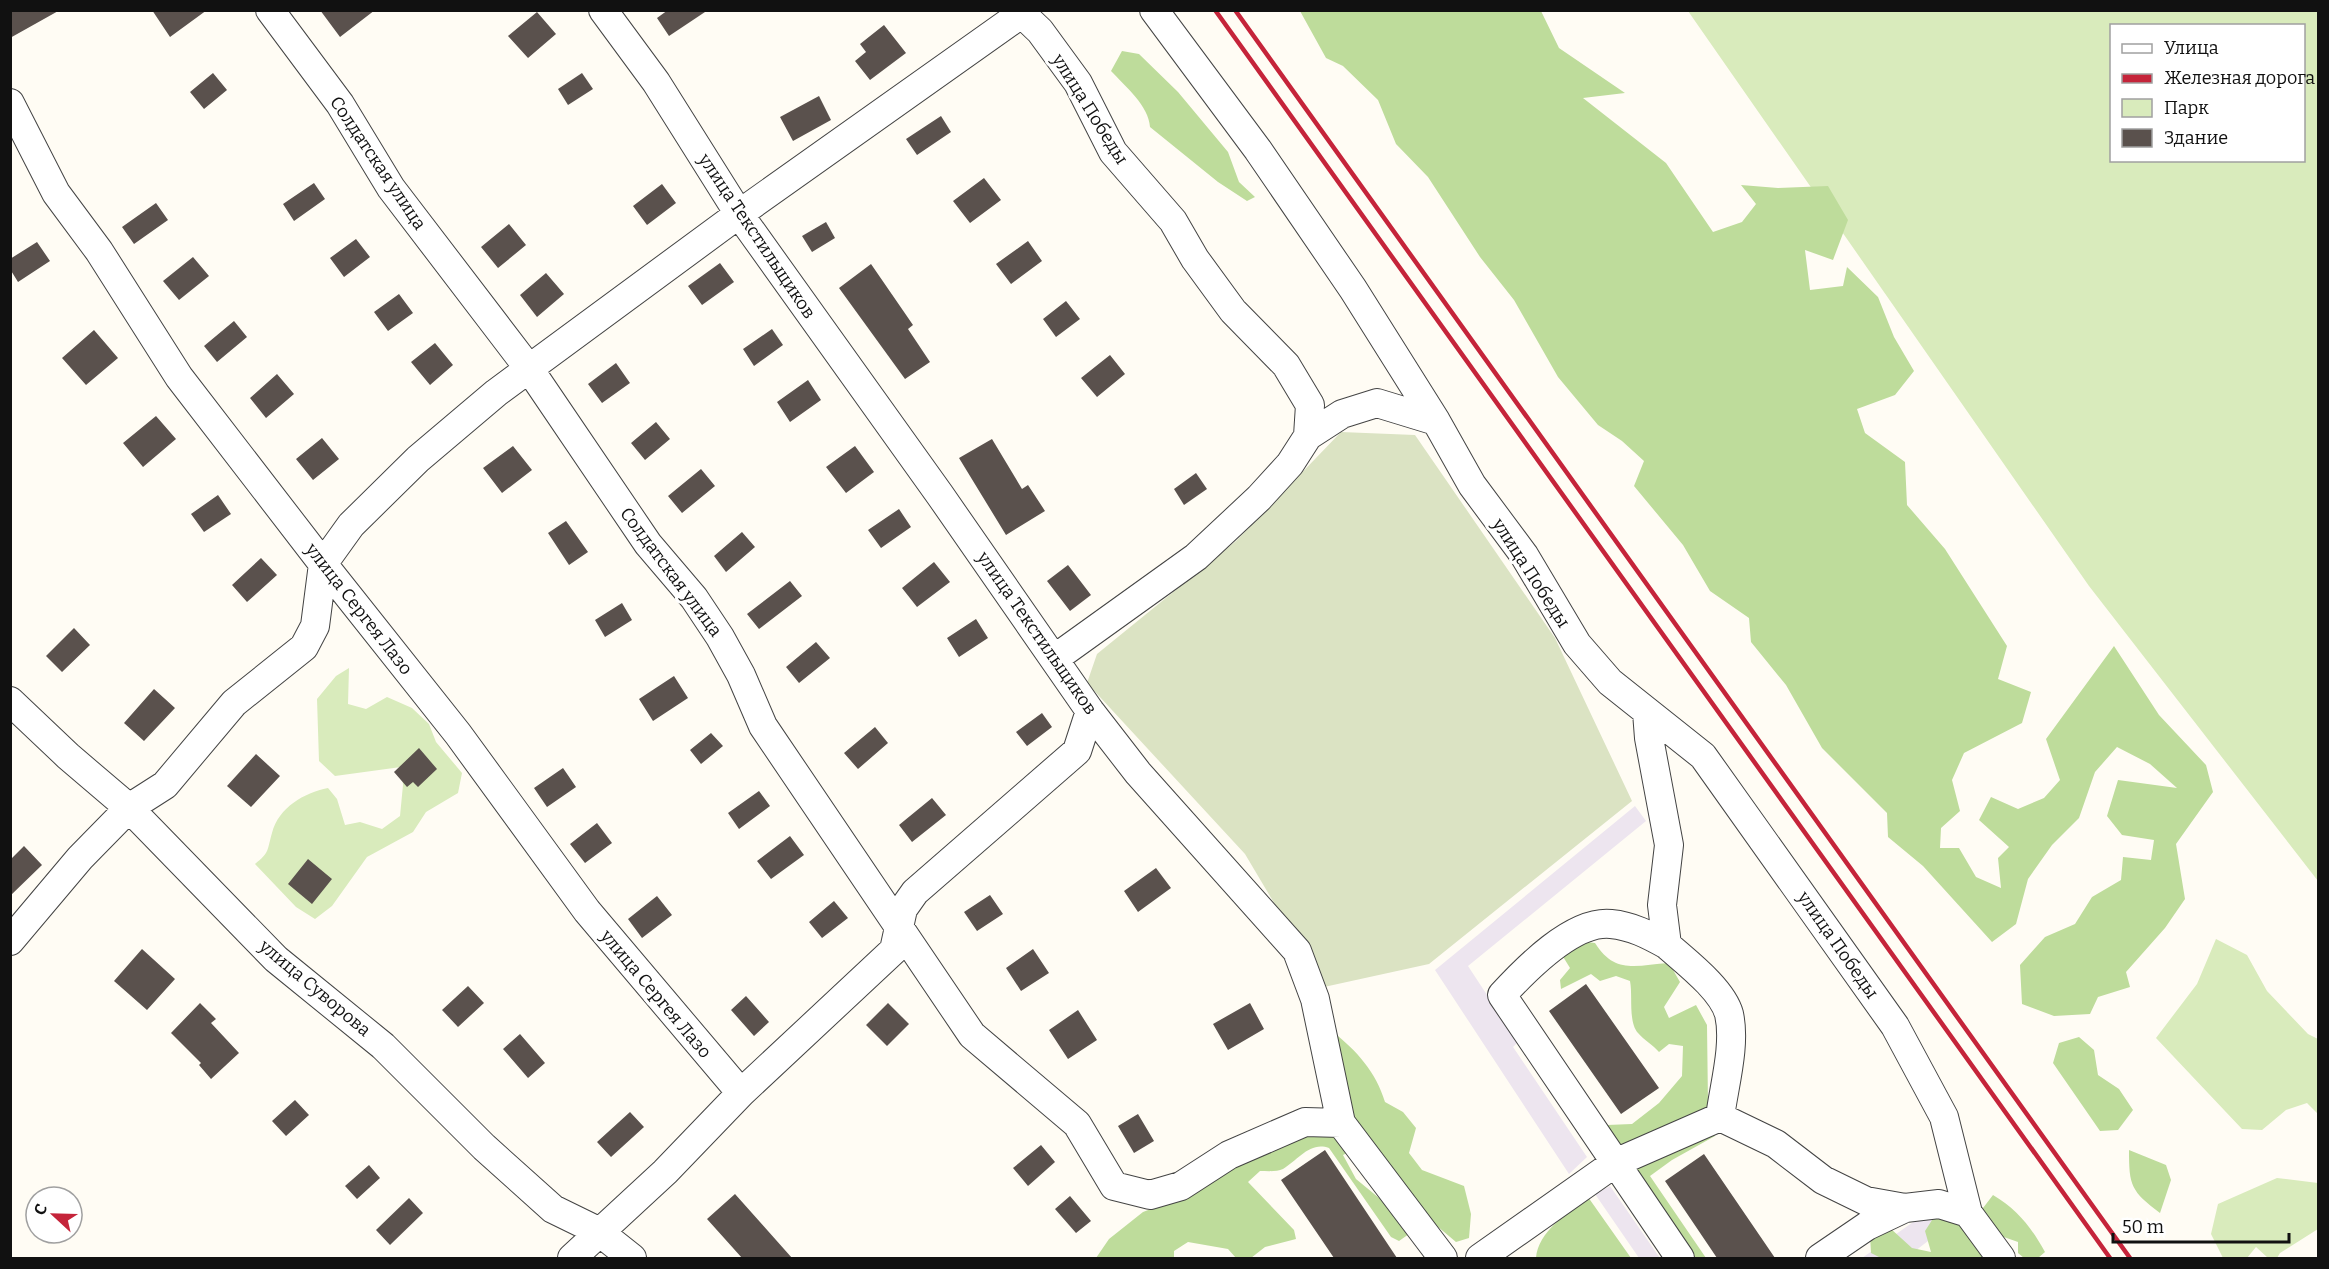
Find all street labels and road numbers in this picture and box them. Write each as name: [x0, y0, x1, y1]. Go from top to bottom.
street label: улица Победы: [1047, 49, 1133, 168]
street label: Солдатская улица: [325, 92, 431, 234]
street label: улица Текстильщиков: [693, 149, 820, 323]
street label: Солдатская улица: [615, 503, 727, 641]
street label: улица Победы: [1487, 513, 1575, 632]
street label: улица Сергея Лазо: [300, 538, 417, 679]
street label: улица Текстильщиков: [972, 546, 1102, 719]
street label: улица Победы: [1792, 886, 1883, 1003]
street label: улица Сергея Лазо: [595, 925, 716, 1063]
street label: улица Суворова: [254, 934, 375, 1041]

